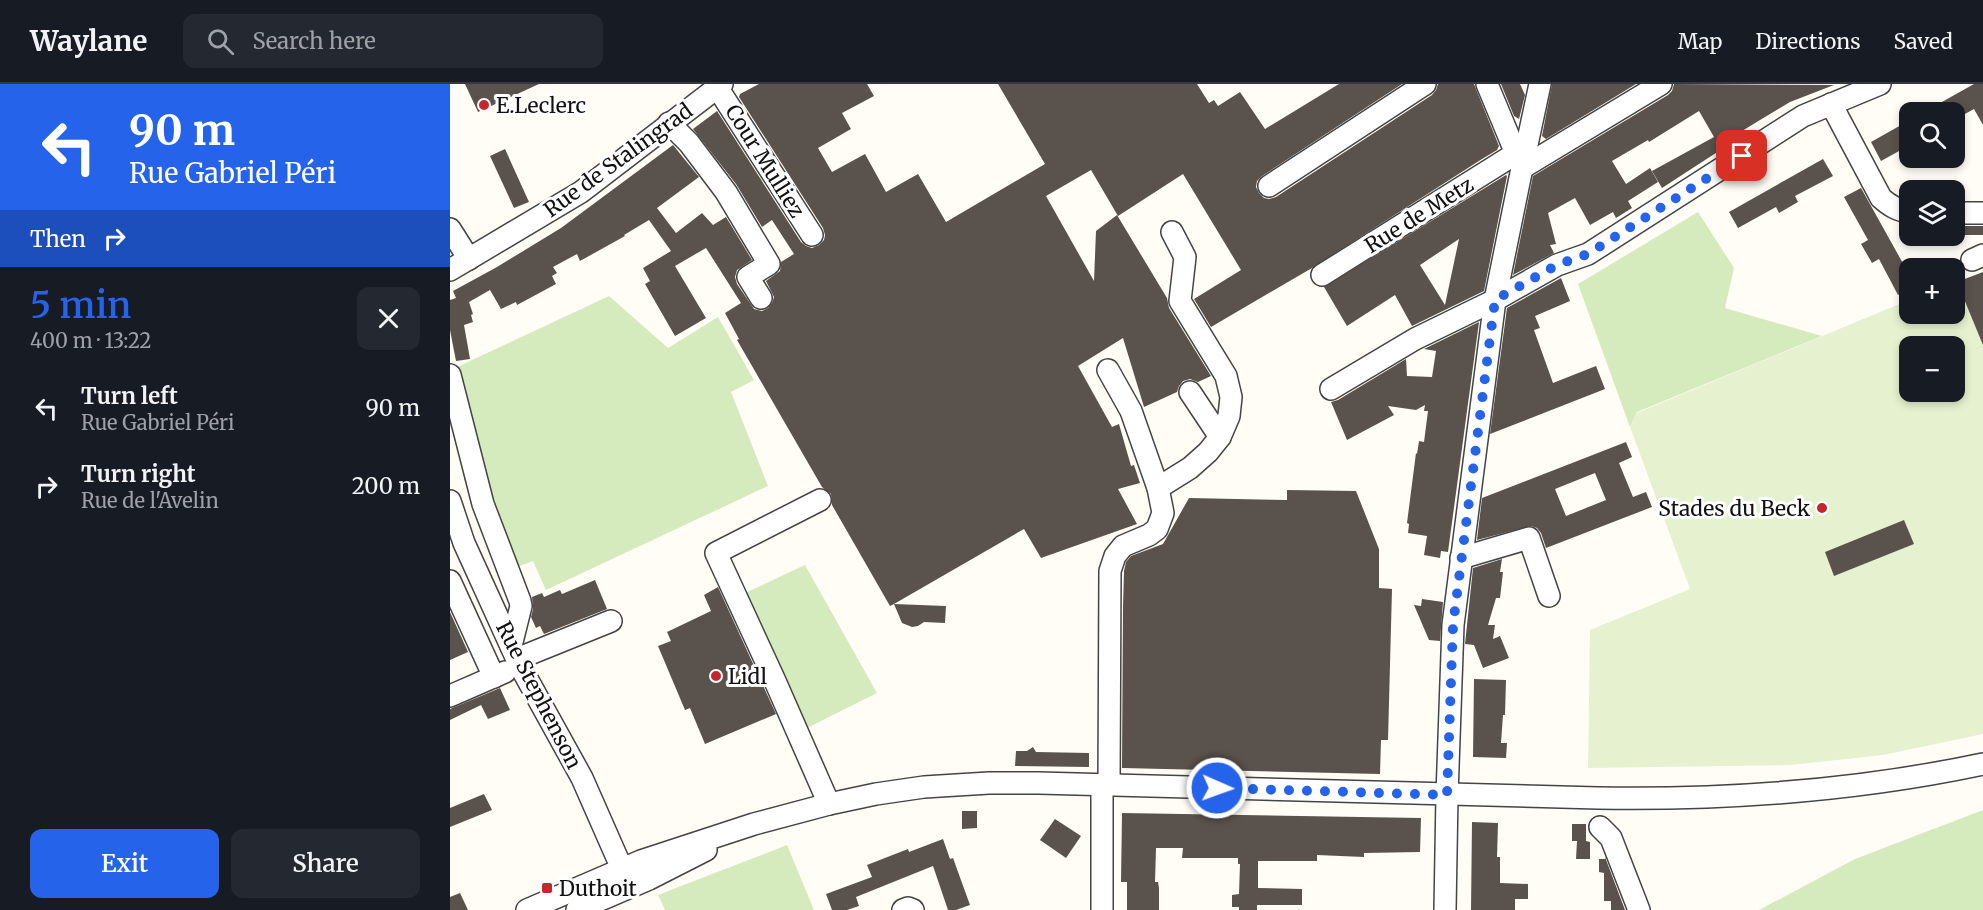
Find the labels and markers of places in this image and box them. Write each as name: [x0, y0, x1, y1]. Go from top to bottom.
place label: E.Leclerc: [496, 92, 586, 119]
marker: E.Leclerc: [477, 98, 491, 112]
pin: [1716, 130, 1767, 181]
place label: Stades du Beck: [1658, 495, 1811, 522]
marker: Stades du Beck: [1815, 501, 1829, 515]
place label: Lidl: [728, 663, 767, 690]
marker: Lidl: [709, 669, 723, 683]
place label: Duthoit: [559, 875, 637, 902]
marker: Duthoit: [540, 881, 554, 895]

